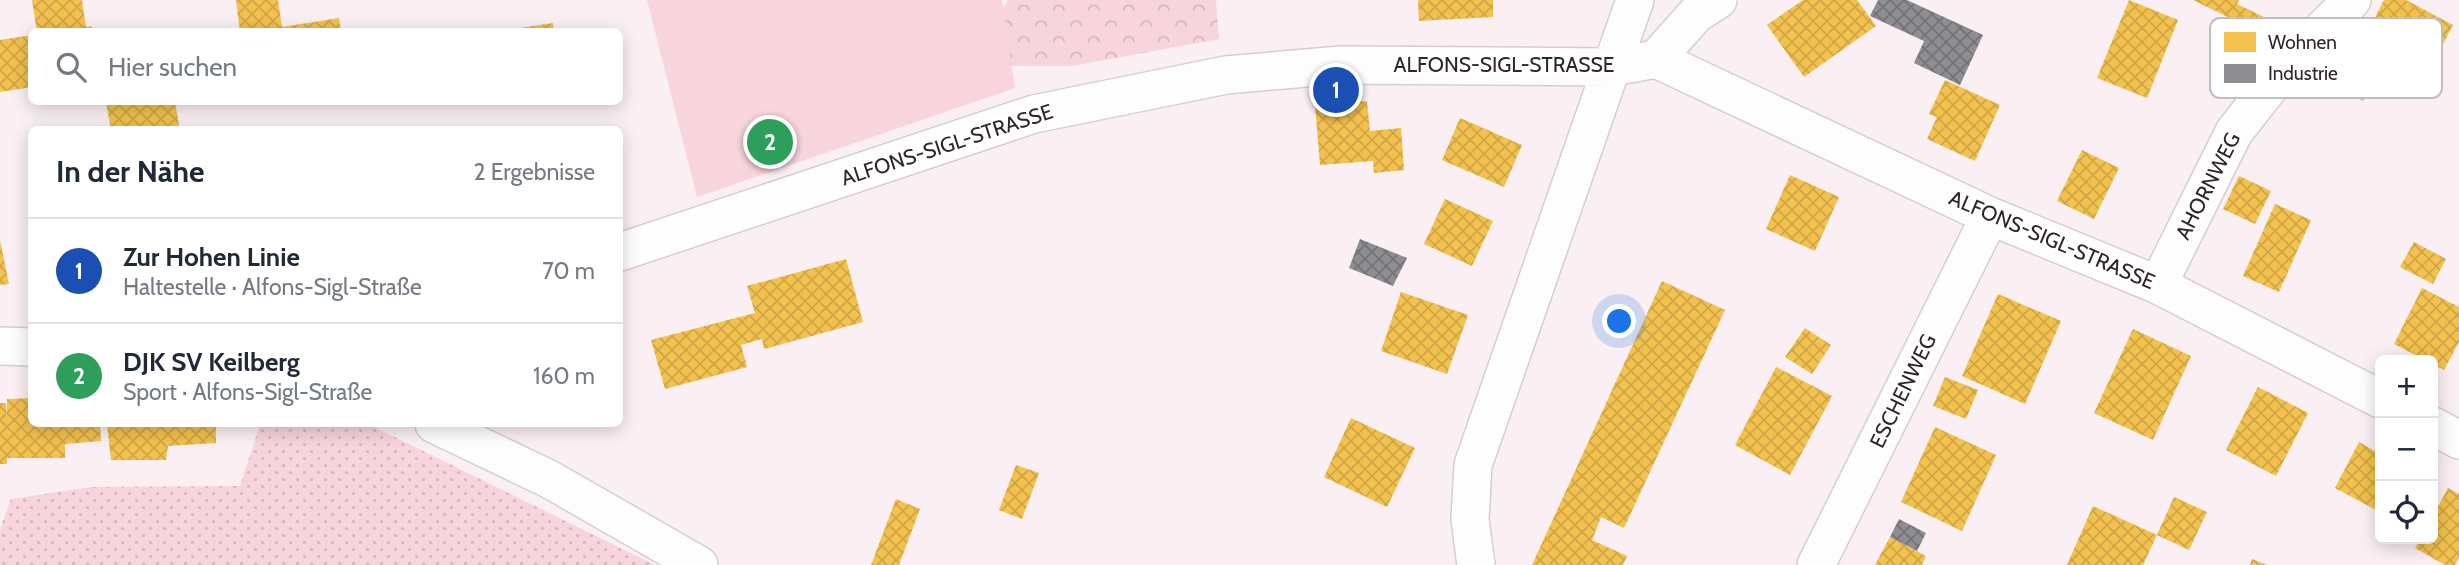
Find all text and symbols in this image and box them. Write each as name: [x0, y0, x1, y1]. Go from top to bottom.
legend: [2210, 18, 2442, 98]
search box: [28, 28, 623, 105]
text: Wohnen: [2268, 31, 2337, 54]
icon: search: [52, 48, 90, 86]
text: Hier suchen: [108, 51, 237, 83]
street label: ALFONS-SIGL-STRASSE: [1394, 52, 1614, 77]
text: Industrie: [2268, 62, 2338, 85]
pin: 1: [1313, 64, 1359, 116]
street label: ALFONS-SIGL-STRASSE: [838, 98, 1056, 191]
pin: 2: [747, 116, 793, 168]
street label: AHORNWEG: [2170, 128, 2245, 243]
text: In der Nähe: [56, 153, 205, 190]
text: 2 Ergebnisse: [474, 158, 595, 186]
street label: ALFONS-SIGL-STRASSE: [1946, 185, 2159, 294]
text: Zur Hohen Linie: [123, 241, 300, 273]
text: 1: [75, 257, 83, 285]
text: 70 m: [542, 257, 595, 285]
text: Haltestelle · Alfons-Sigl-Straße: [123, 273, 422, 301]
your location: [1602, 304, 1636, 338]
street label: ESCHENWEG: [1864, 330, 1941, 452]
text: DJK SV Keilberg: [123, 346, 300, 378]
map controls: [2375, 355, 2438, 544]
button: +: [2375, 355, 2438, 418]
text: 2: [73, 362, 85, 390]
text: 160 m: [533, 362, 595, 390]
text: Sport · Alfons-Sigl-Straße: [123, 378, 372, 406]
button: −: [2375, 418, 2438, 481]
button: locate: [2375, 481, 2438, 544]

